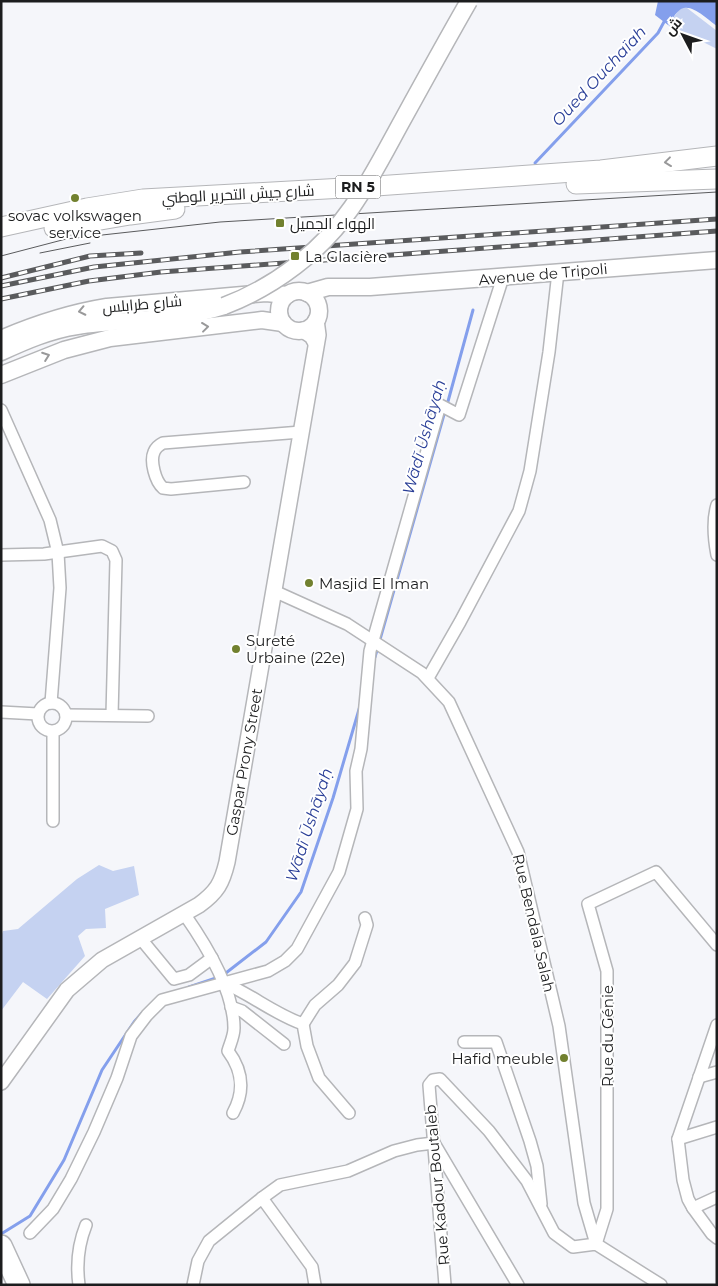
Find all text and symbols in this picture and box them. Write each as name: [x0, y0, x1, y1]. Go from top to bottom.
north arrow: [658, 10, 708, 60]
text: ش: [661, 14, 686, 39]
water label: Oued Ouchaïah: [548, 22, 650, 130]
one-way arrow: [664, 156, 672, 167]
road number: RN 5: [336, 176, 380, 198]
street label: شارع جيش التحرير الوطني: [161, 181, 315, 210]
marker: sovac volkswagen service: [69, 192, 81, 204]
place label: sovac volkswagen service: [8, 206, 142, 242]
place label: الهواء الجميل: [290, 214, 375, 234]
marker: الهواء الجميل: [274, 217, 286, 229]
place label: La Glacière: [305, 247, 387, 266]
marker: La Glacière: [289, 250, 301, 262]
street label: Avenue de Tripoli: [478, 259, 608, 289]
street label: شارع طرابلس: [101, 291, 183, 319]
one-way arrow: [77, 305, 86, 316]
one-way arrow: [202, 322, 210, 333]
one-way arrow: [41, 352, 50, 362]
water label: Wādī Ūshāyaḥ: [399, 377, 449, 497]
place label: Masjid El Iman: [319, 574, 429, 593]
marker: Masjid El Iman: [303, 577, 315, 589]
place label: Sureté Urbaine (22e): [246, 631, 346, 667]
marker: Sureté Urbaine (22e): [230, 643, 242, 655]
street label: Gaspar Prony Street: [222, 687, 266, 837]
water label: Wādī Ūshāyaḥ: [282, 766, 336, 884]
street label: Rue Bendala Salah: [509, 852, 559, 994]
street label: Rue du Génie: [598, 985, 617, 1087]
place label: Hafid meuble: [451, 1049, 554, 1068]
marker: Hafid meuble: [558, 1052, 570, 1064]
street label: Rue Kadour Boutaleb: [420, 1104, 454, 1266]

